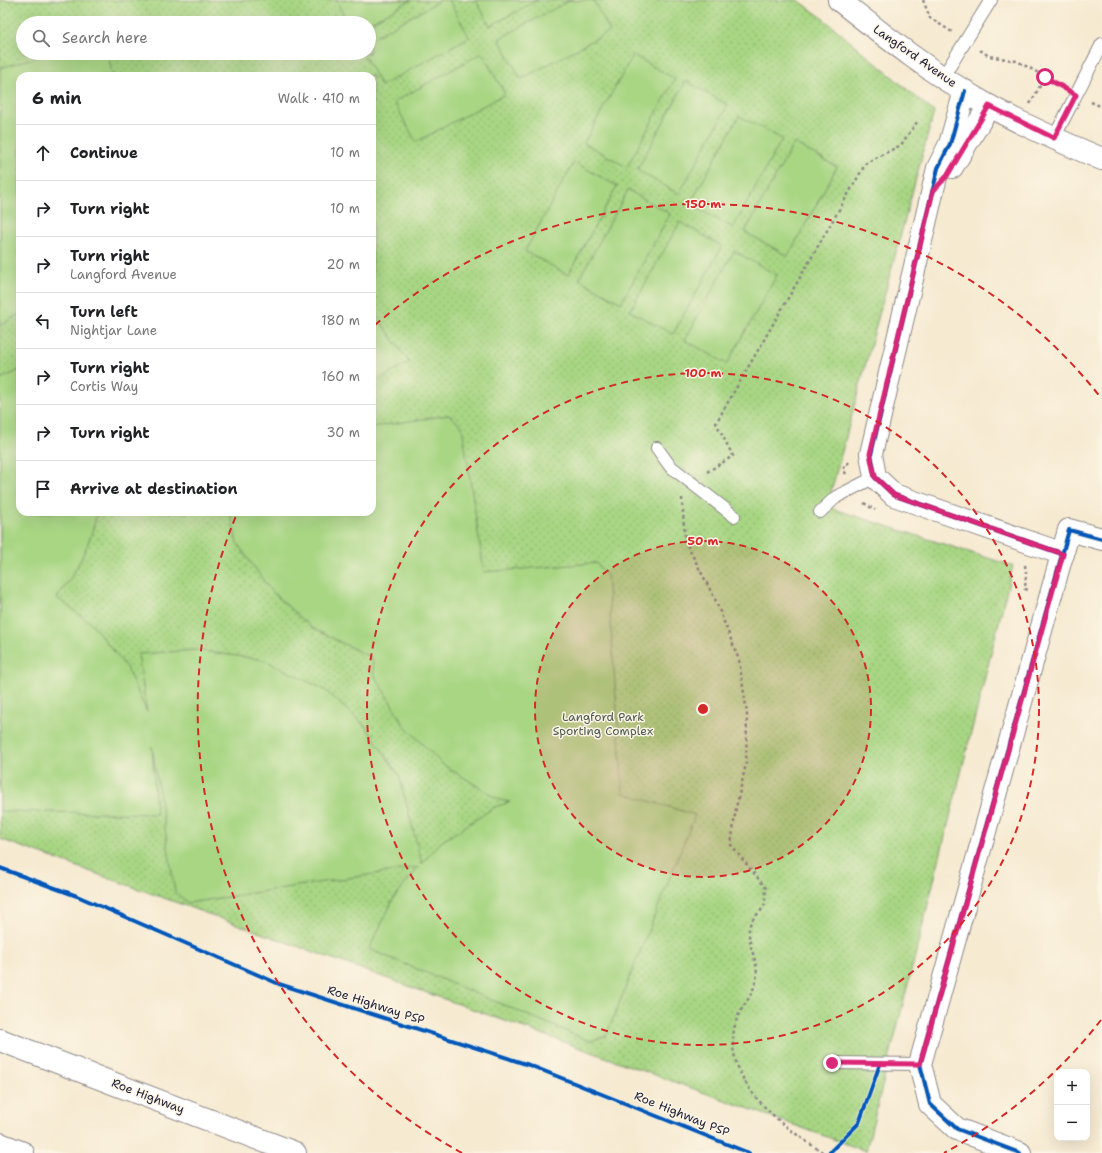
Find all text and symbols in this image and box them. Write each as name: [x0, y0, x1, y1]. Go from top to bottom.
search box: [16, 16, 376, 60]
street label: Langford Avenue: [870, 21, 960, 91]
icon: search: [30, 27, 52, 49]
text: Search here: [62, 28, 148, 48]
route start: [1036, 68, 1054, 86]
text: 6 min: [32, 87, 82, 109]
text: Walk · 410 m: [278, 90, 360, 107]
icon: ahead: [32, 142, 54, 164]
text: Continue: [70, 143, 138, 163]
text: 10 m: [330, 144, 360, 161]
text: 150 m: [685, 196, 721, 212]
icon: right: [32, 198, 54, 220]
text: Turn right: [70, 199, 150, 219]
text: 10 m: [330, 200, 360, 217]
text: Turn right: [70, 246, 150, 266]
icon: right: [32, 254, 54, 276]
text: 20 m: [327, 256, 360, 273]
text: Langford Avenue: [70, 266, 177, 283]
text: Turn left: [70, 302, 138, 322]
icon: left: [32, 310, 54, 332]
text: 180 m: [321, 312, 360, 329]
text: Nightjar Lane: [70, 322, 157, 339]
text: Turn right: [70, 358, 150, 378]
text: 100 m: [685, 365, 722, 381]
icon: right: [32, 366, 54, 388]
text: 160 m: [322, 368, 360, 385]
text: Cortis Way: [70, 378, 138, 395]
icon: right: [32, 422, 54, 444]
text: Turn right: [70, 423, 150, 443]
text: 30 m: [326, 424, 360, 441]
icon: arrive: [32, 478, 54, 500]
text: Arrive at destination: [70, 479, 238, 499]
text: 50 m: [688, 533, 719, 549]
centre of rings: [696, 702, 710, 716]
park label: Langford Park Sporting Complex: [553, 709, 653, 739]
street label: Roe Highway PSP: [325, 982, 427, 1028]
route end: [823, 1054, 841, 1072]
map controls: [1054, 1069, 1090, 1141]
button: +: [1054, 1069, 1090, 1105]
street label: Roe Highway: [109, 1075, 187, 1117]
street label: Roe Highway PSP: [632, 1088, 732, 1140]
button: −: [1054, 1105, 1090, 1141]

